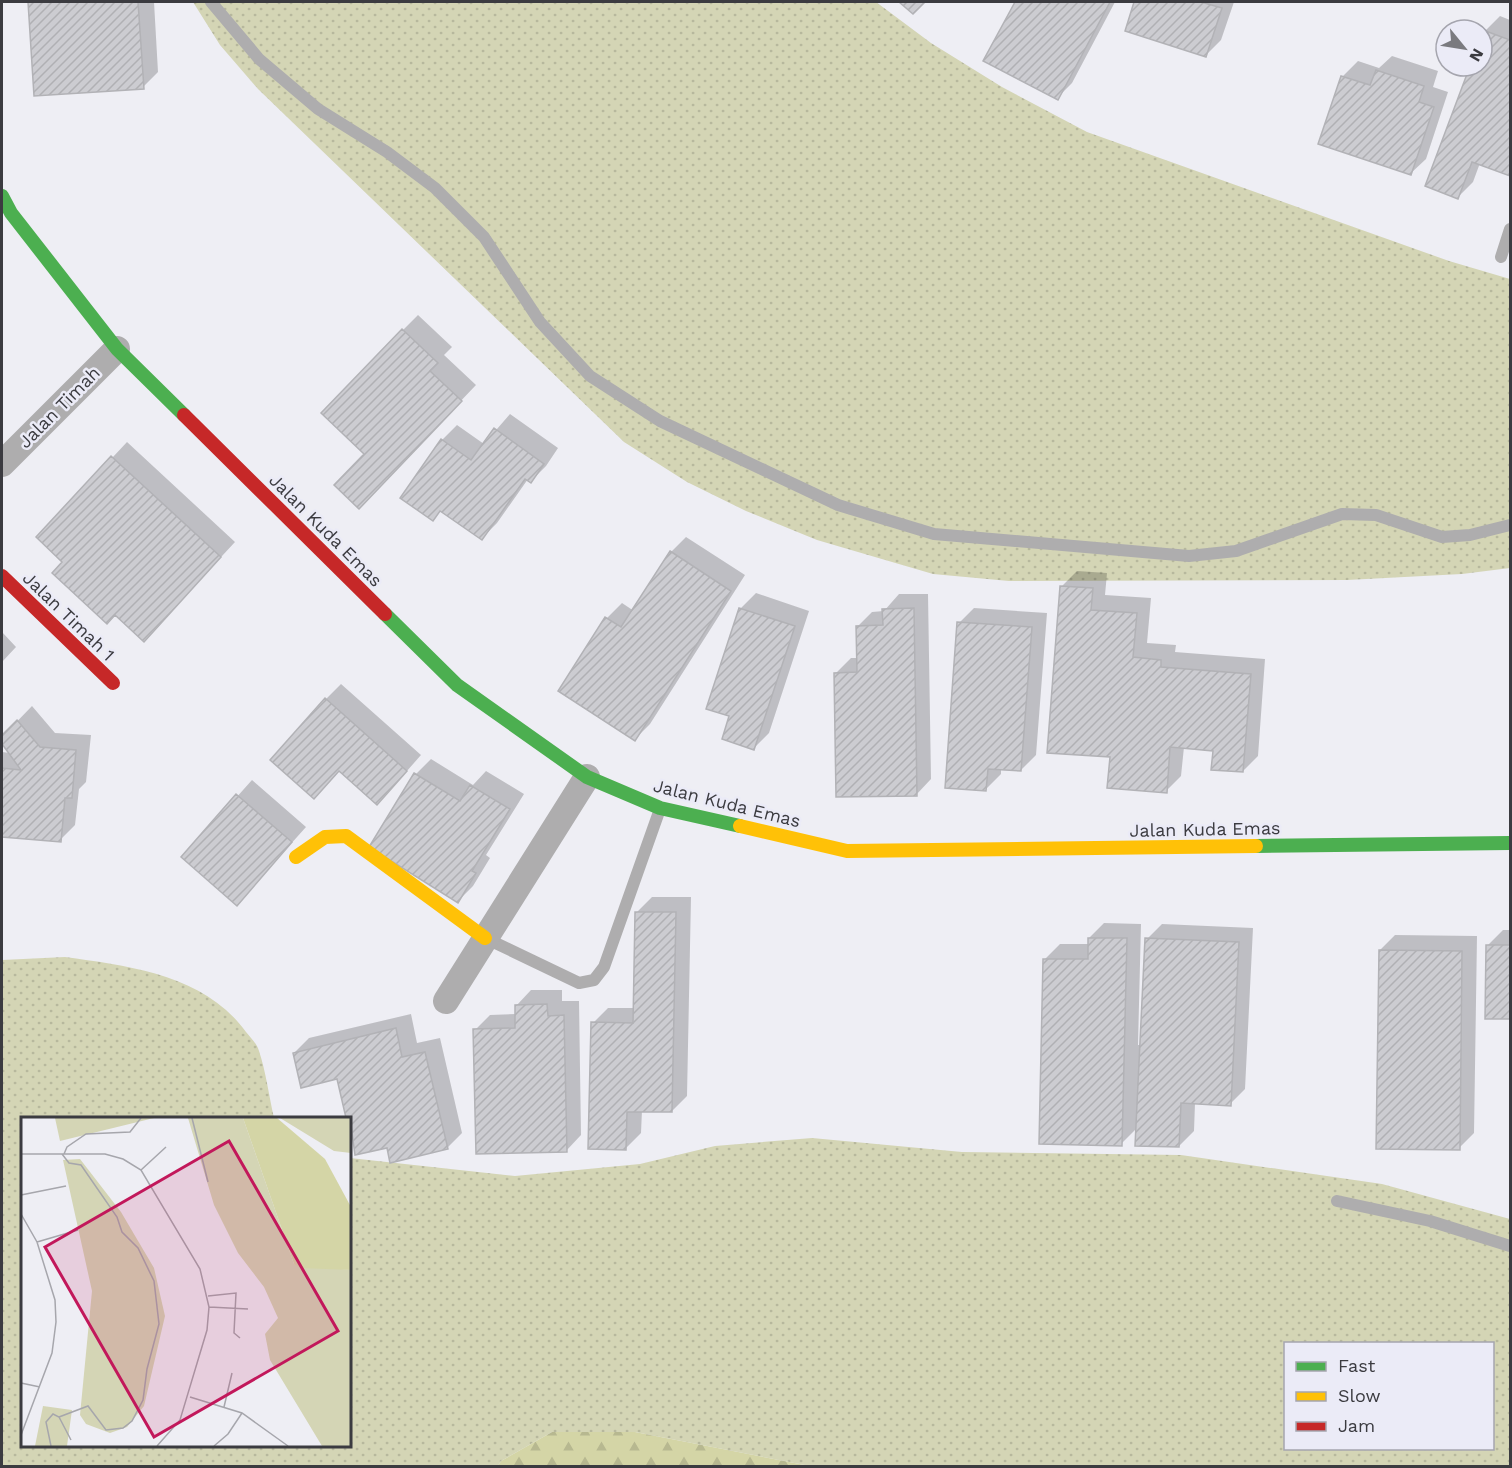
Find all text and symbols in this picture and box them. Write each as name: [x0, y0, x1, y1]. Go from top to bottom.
north arrow: [1434, 18, 1494, 78]
text: N: [1465, 45, 1488, 65]
street label: Jalan Timah: [14, 362, 104, 452]
street label: Jalan Kuda Emas: [265, 469, 387, 591]
street label: Jalan Timah 1: [19, 567, 119, 665]
street label: Jalan Kuda Emas: [651, 775, 803, 831]
street label: Jalan Kuda Emas: [1129, 817, 1281, 841]
inset map: [21, 1117, 351, 1447]
legend: [1284, 1342, 1494, 1450]
text: Fast: [1338, 1355, 1376, 1376]
text: Slow: [1338, 1385, 1381, 1406]
text: Jam: [1338, 1415, 1375, 1436]

